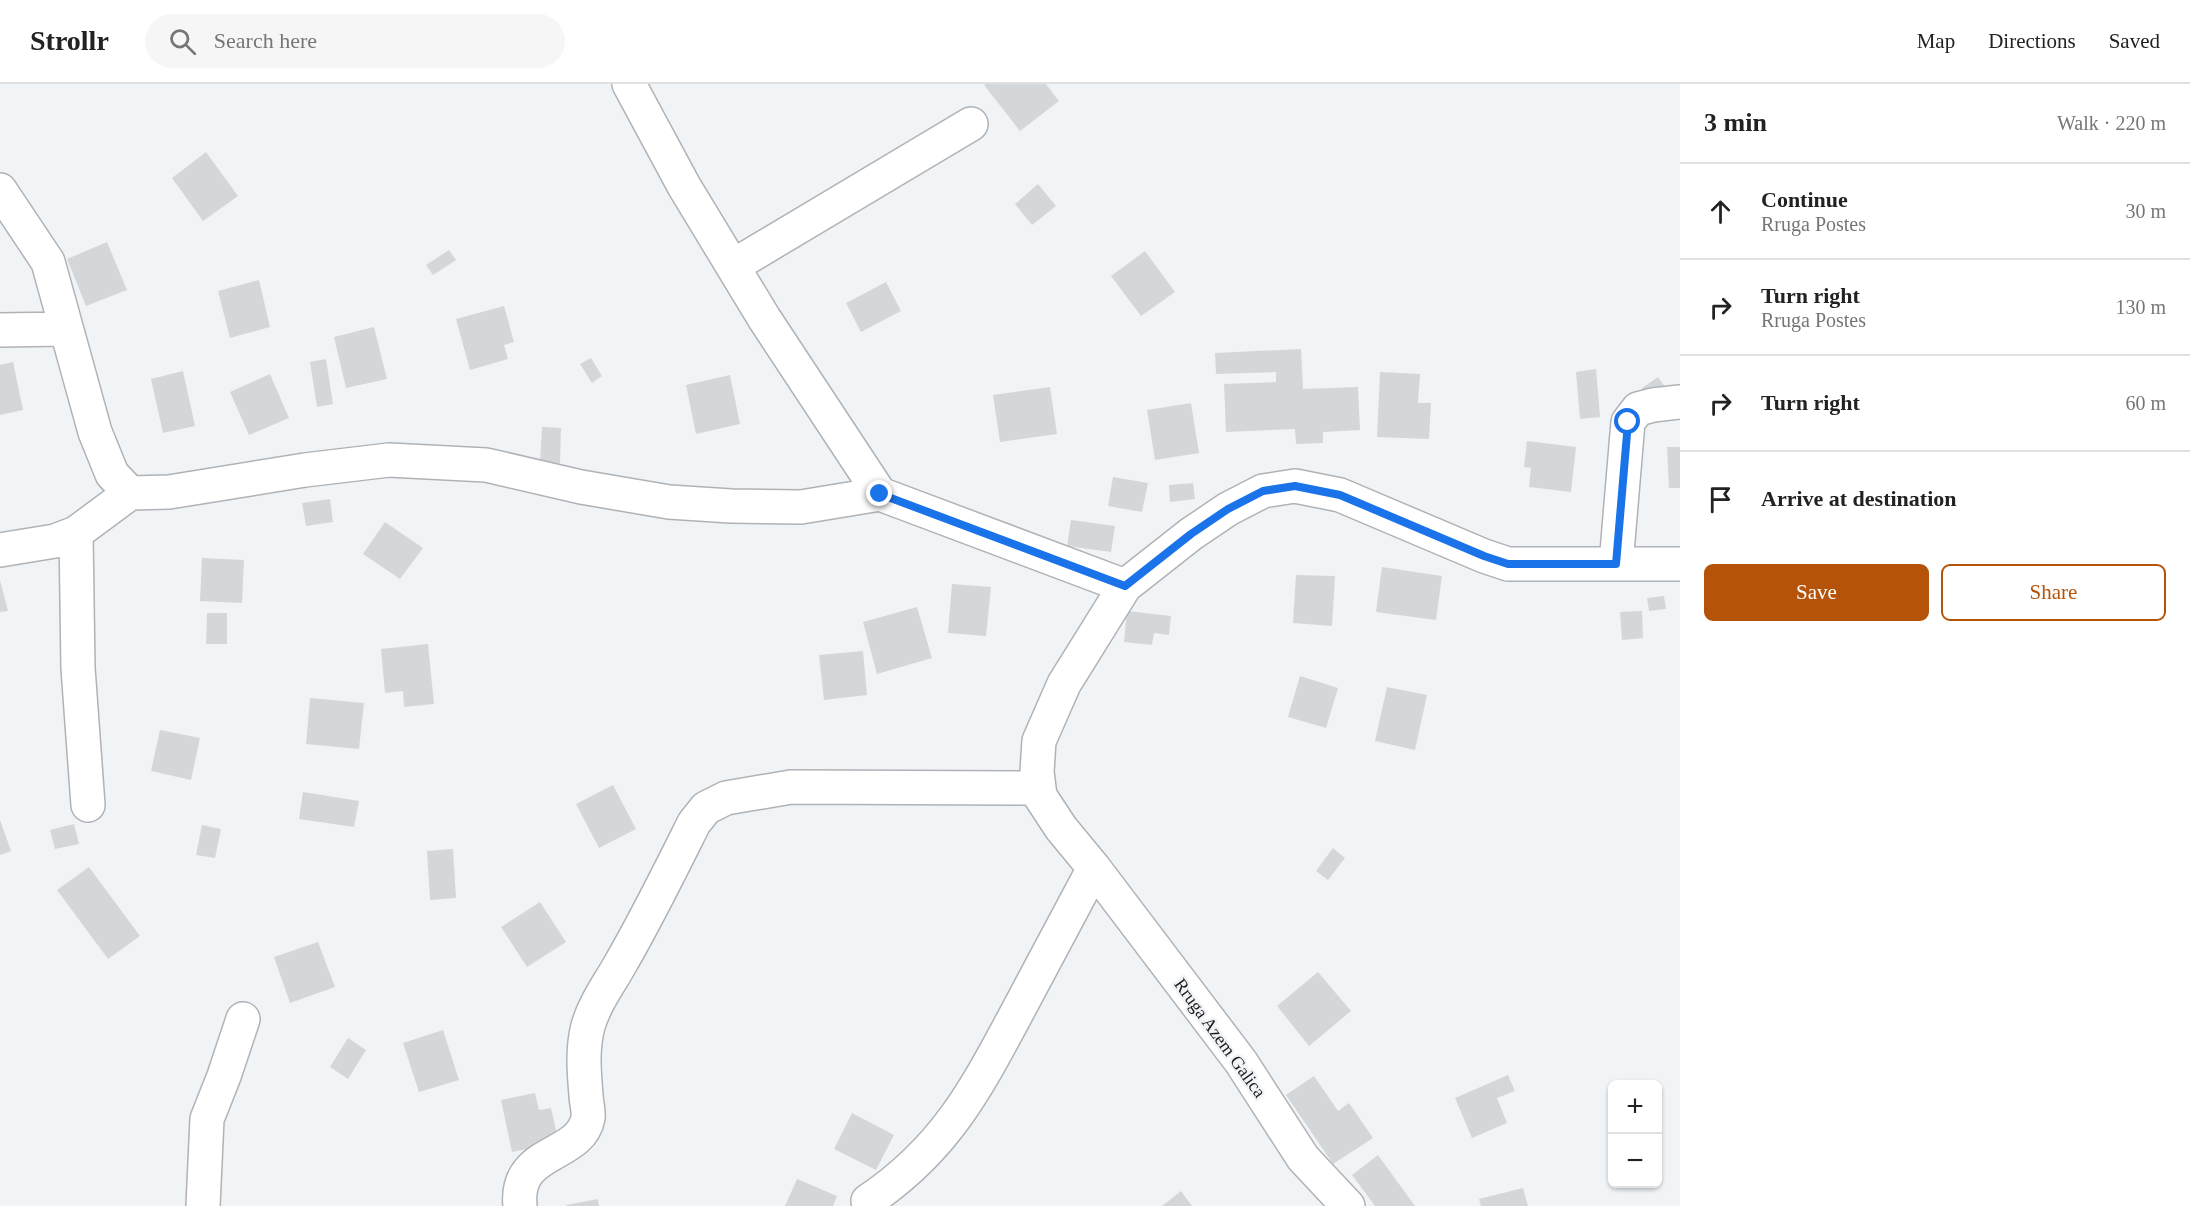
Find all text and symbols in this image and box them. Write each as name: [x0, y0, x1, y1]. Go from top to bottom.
search box: [145, 14, 565, 68]
text: Strollr: [30, 25, 109, 56]
icon: search: [166, 25, 199, 58]
text: Search here: [214, 28, 317, 53]
text: Map: [1917, 29, 1955, 53]
text: Directions: [1988, 29, 2076, 53]
text: Saved: [2109, 29, 2160, 53]
text: 3 min: [1704, 108, 1767, 137]
text: Walk · 220 m: [2057, 112, 2166, 134]
text: Continue: [1761, 187, 1848, 212]
icon: ahead: [1704, 195, 1737, 228]
text: 30 m: [2125, 200, 2166, 222]
text: Rruga Postes: [1761, 213, 1866, 235]
text: Turn right: [1761, 283, 1860, 308]
icon: right: [1704, 291, 1737, 324]
text: 130 m: [2115, 296, 2166, 318]
text: Rruga Postes: [1761, 309, 1866, 331]
icon: right: [1704, 387, 1737, 420]
text: Turn right: [1761, 390, 1860, 415]
text: 60 m: [2125, 392, 2166, 414]
route start: [1614, 408, 1640, 434]
route end: [866, 480, 892, 506]
icon: arrive: [1704, 483, 1737, 516]
text: Arrive at destination: [1761, 486, 1957, 511]
button: Save: [1704, 564, 1929, 621]
button: Share: [1941, 564, 2166, 621]
street label: Rruga Azem Galica: [1170, 975, 1270, 1101]
map controls: [1608, 1080, 1662, 1188]
button: +: [1608, 1080, 1662, 1134]
button: −: [1608, 1134, 1662, 1188]

